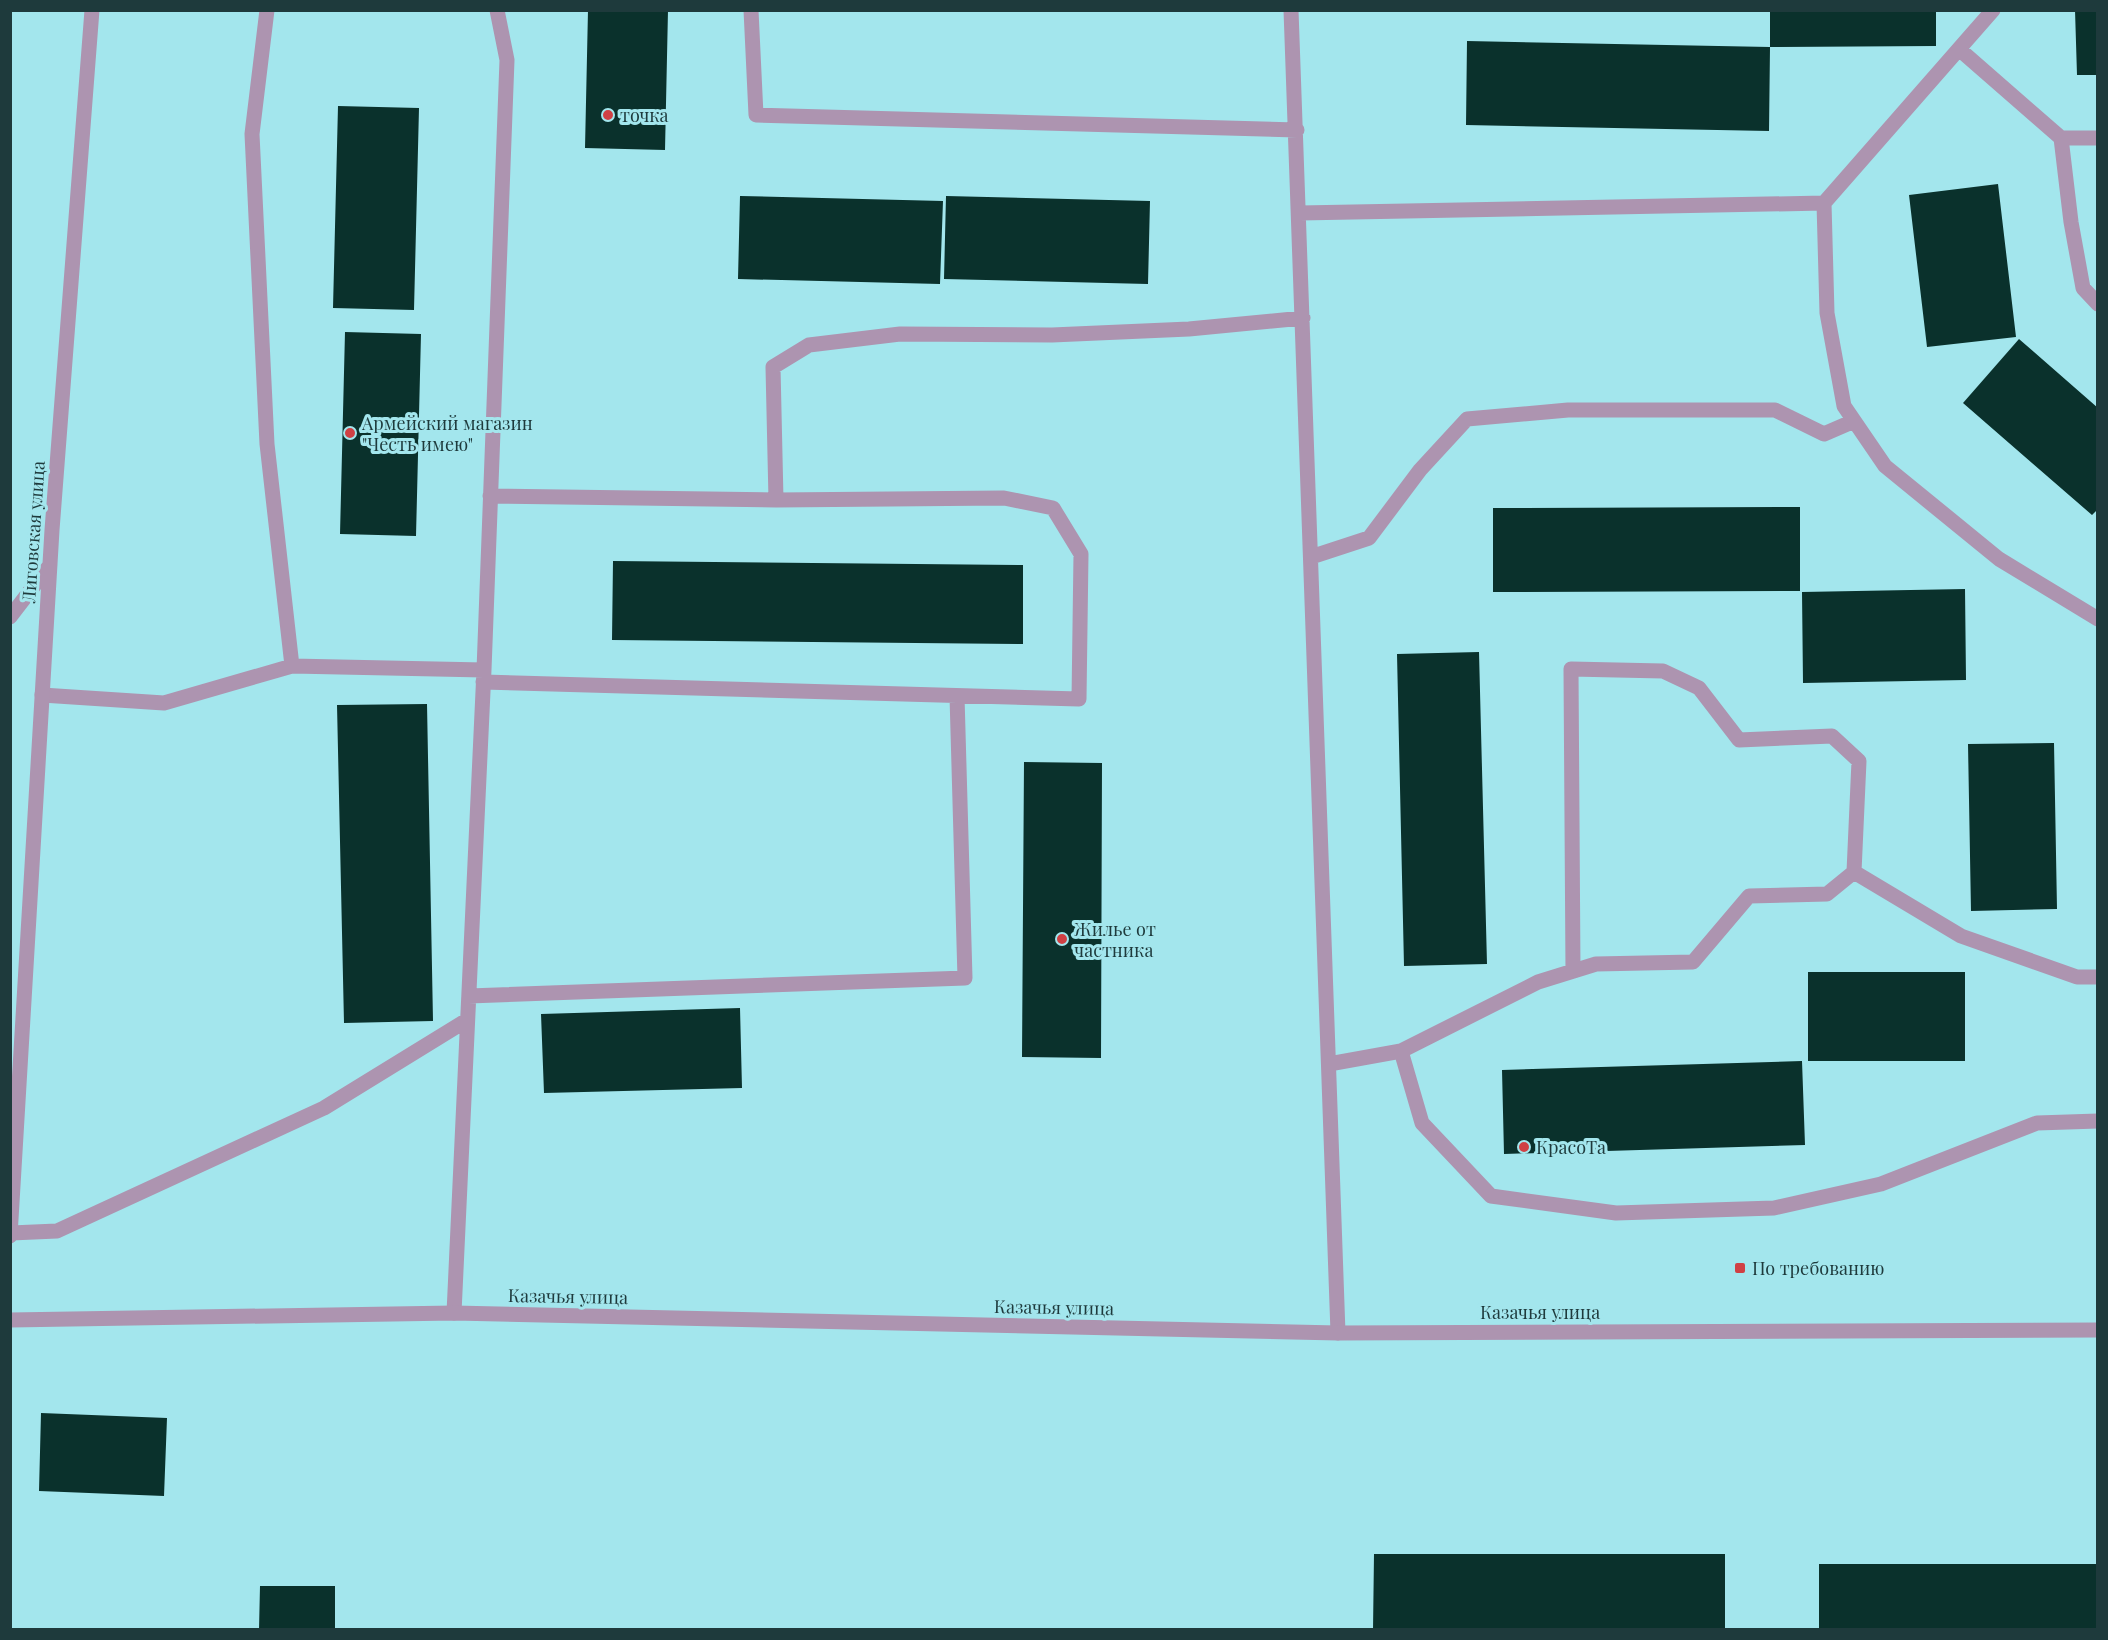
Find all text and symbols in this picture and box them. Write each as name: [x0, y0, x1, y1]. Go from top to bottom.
place label: точка: [620, 103, 669, 127]
marker: точка: [601, 108, 615, 122]
place label: Армейский магазин "Честь имею": [361, 411, 533, 456]
marker: Армейский магазин "Честь имею": [343, 426, 357, 440]
street label: Лиговская улица: [16, 460, 50, 605]
place label: Жилье от частника: [1074, 917, 1156, 962]
marker: Жилье от частника: [1055, 932, 1069, 946]
place label: КрасоТа: [1536, 1135, 1606, 1159]
marker: КрасоТа: [1517, 1140, 1531, 1154]
place label: По требованию: [1752, 1256, 1884, 1280]
marker: По требованию: [1733, 1261, 1747, 1275]
street label: Казачья улица: [508, 1283, 628, 1309]
street label: Казачья улица: [994, 1294, 1114, 1320]
street label: Казачья улица: [1480, 1300, 1600, 1324]

